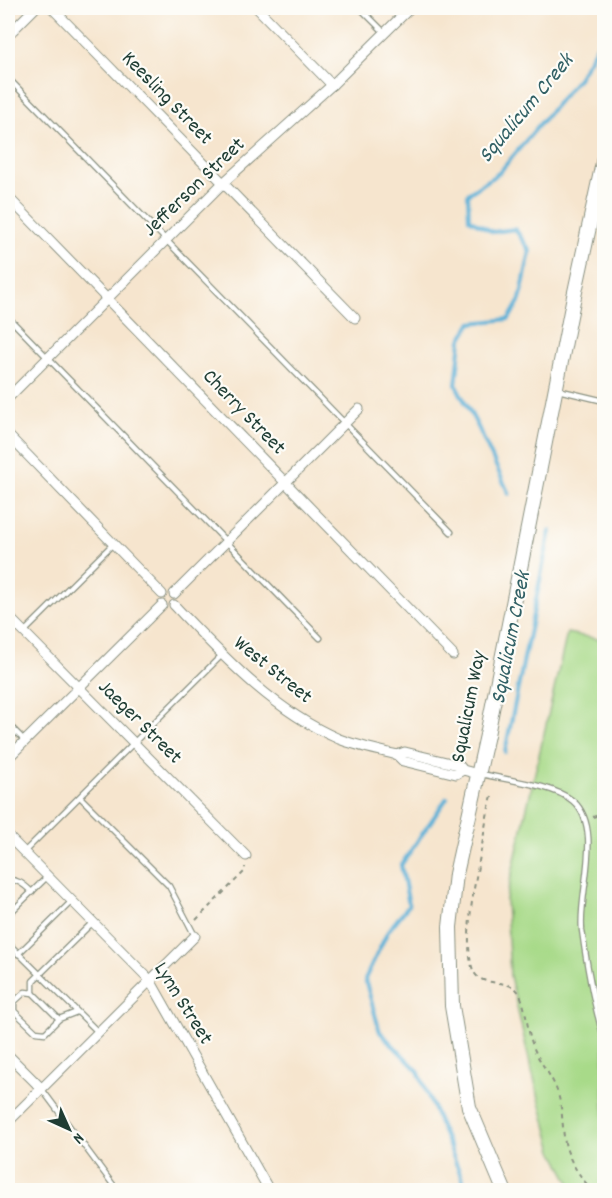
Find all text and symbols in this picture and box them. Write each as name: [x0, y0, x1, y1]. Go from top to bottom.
street label: Keesling Street: [113, 45, 219, 153]
water label: Squalicum Creek: [472, 46, 583, 170]
street label: Jefferson Street: [137, 131, 253, 245]
street label: Cherry Street: [194, 363, 292, 463]
water label: Squalicum Creek: [484, 567, 540, 707]
street label: West Street: [226, 630, 318, 712]
street label: Squalicum Way: [444, 648, 496, 766]
street label: Jaeger Street: [90, 674, 188, 772]
street label: Lynn Street: [145, 957, 219, 1051]
north arrow: [39, 1099, 99, 1159]
text: N: [67, 1127, 89, 1149]

